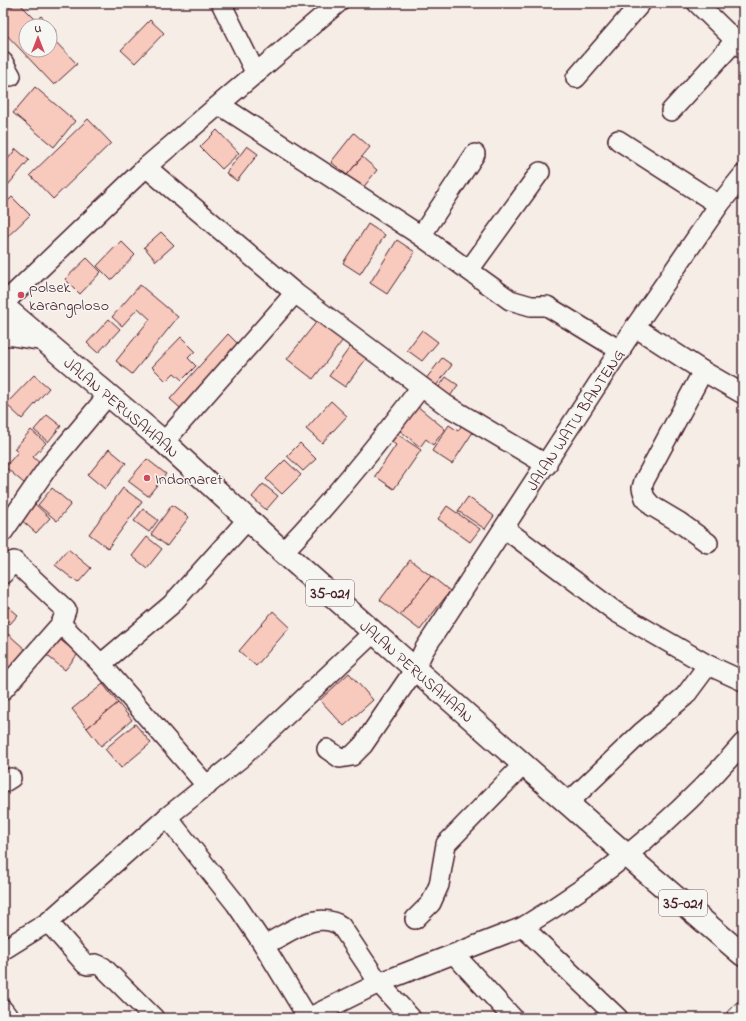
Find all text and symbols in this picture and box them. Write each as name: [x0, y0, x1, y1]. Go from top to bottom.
north arrow: [18, 18, 58, 58]
text: U: [35, 21, 42, 37]
place label: polsek karangploso: [29, 276, 109, 318]
marker: polsek karangploso: [16, 290, 26, 300]
street label: JALAN WATU BANTENG: [521, 345, 631, 496]
street label: JALAN PERUSAHAAN: [58, 352, 184, 464]
place label: Indomaret: [155, 468, 223, 492]
marker: Indomaret: [142, 473, 152, 483]
road number: 35-021: [306, 580, 354, 606]
street label: JALAN PERUSAHAAN: [353, 615, 478, 729]
road number: 35-021: [659, 890, 707, 916]

